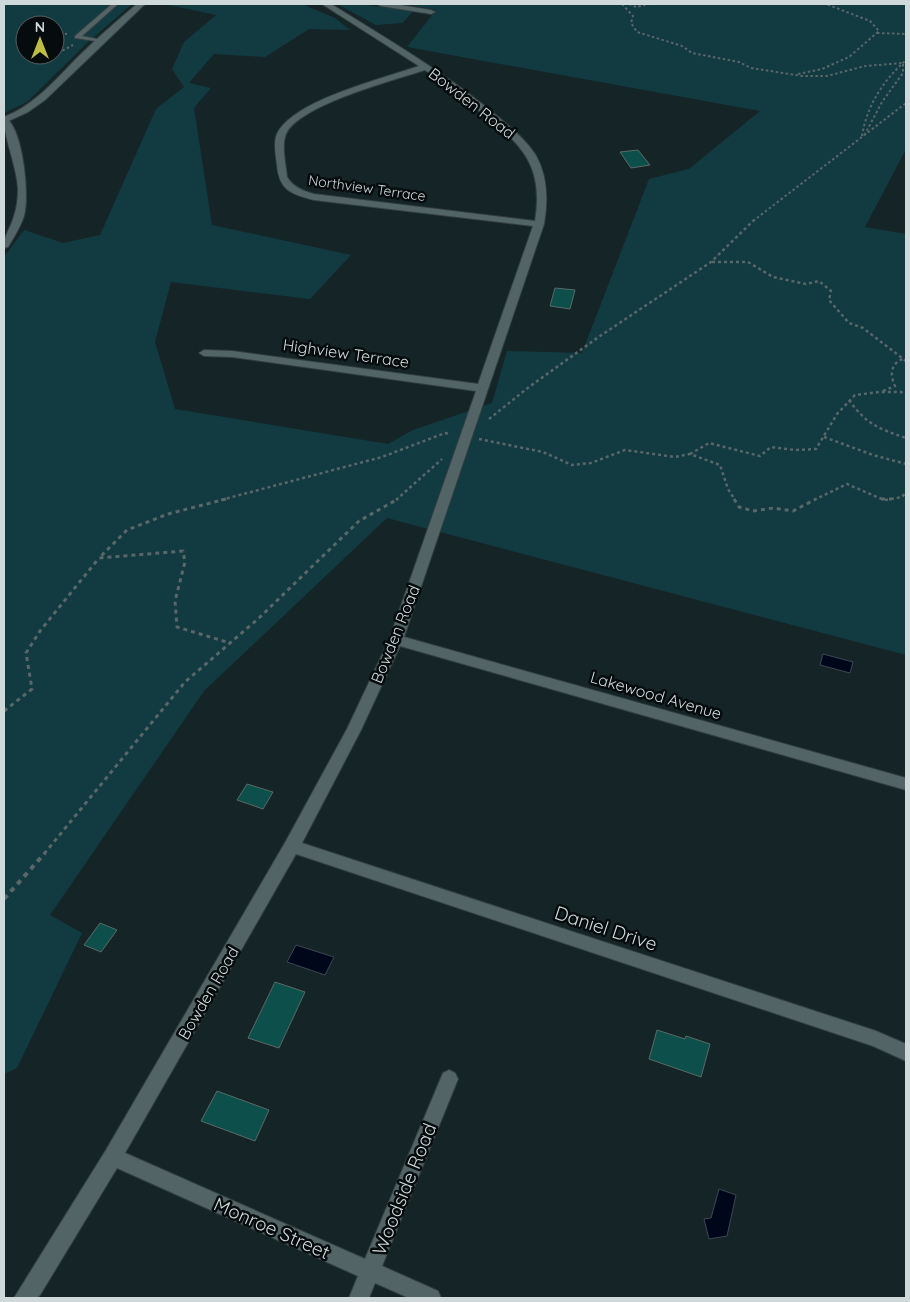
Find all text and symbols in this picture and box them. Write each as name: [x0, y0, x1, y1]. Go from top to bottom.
north arrow: [15, 15, 65, 65]
text: N: [35, 18, 45, 36]
street label: Bowden Road: [425, 63, 519, 143]
street label: Northview Terrace: [307, 171, 427, 205]
street label: Highview Terrace: [282, 334, 410, 372]
street label: Bowden Road: [366, 582, 424, 686]
street label: Lakewood Avenue: [588, 667, 724, 723]
street label: Daniel Drive: [552, 900, 660, 956]
street label: Bowden Road: [173, 943, 243, 1043]
street label: Woodside Road: [367, 1120, 441, 1258]
street label: Monroe Street: [210, 1192, 334, 1264]

